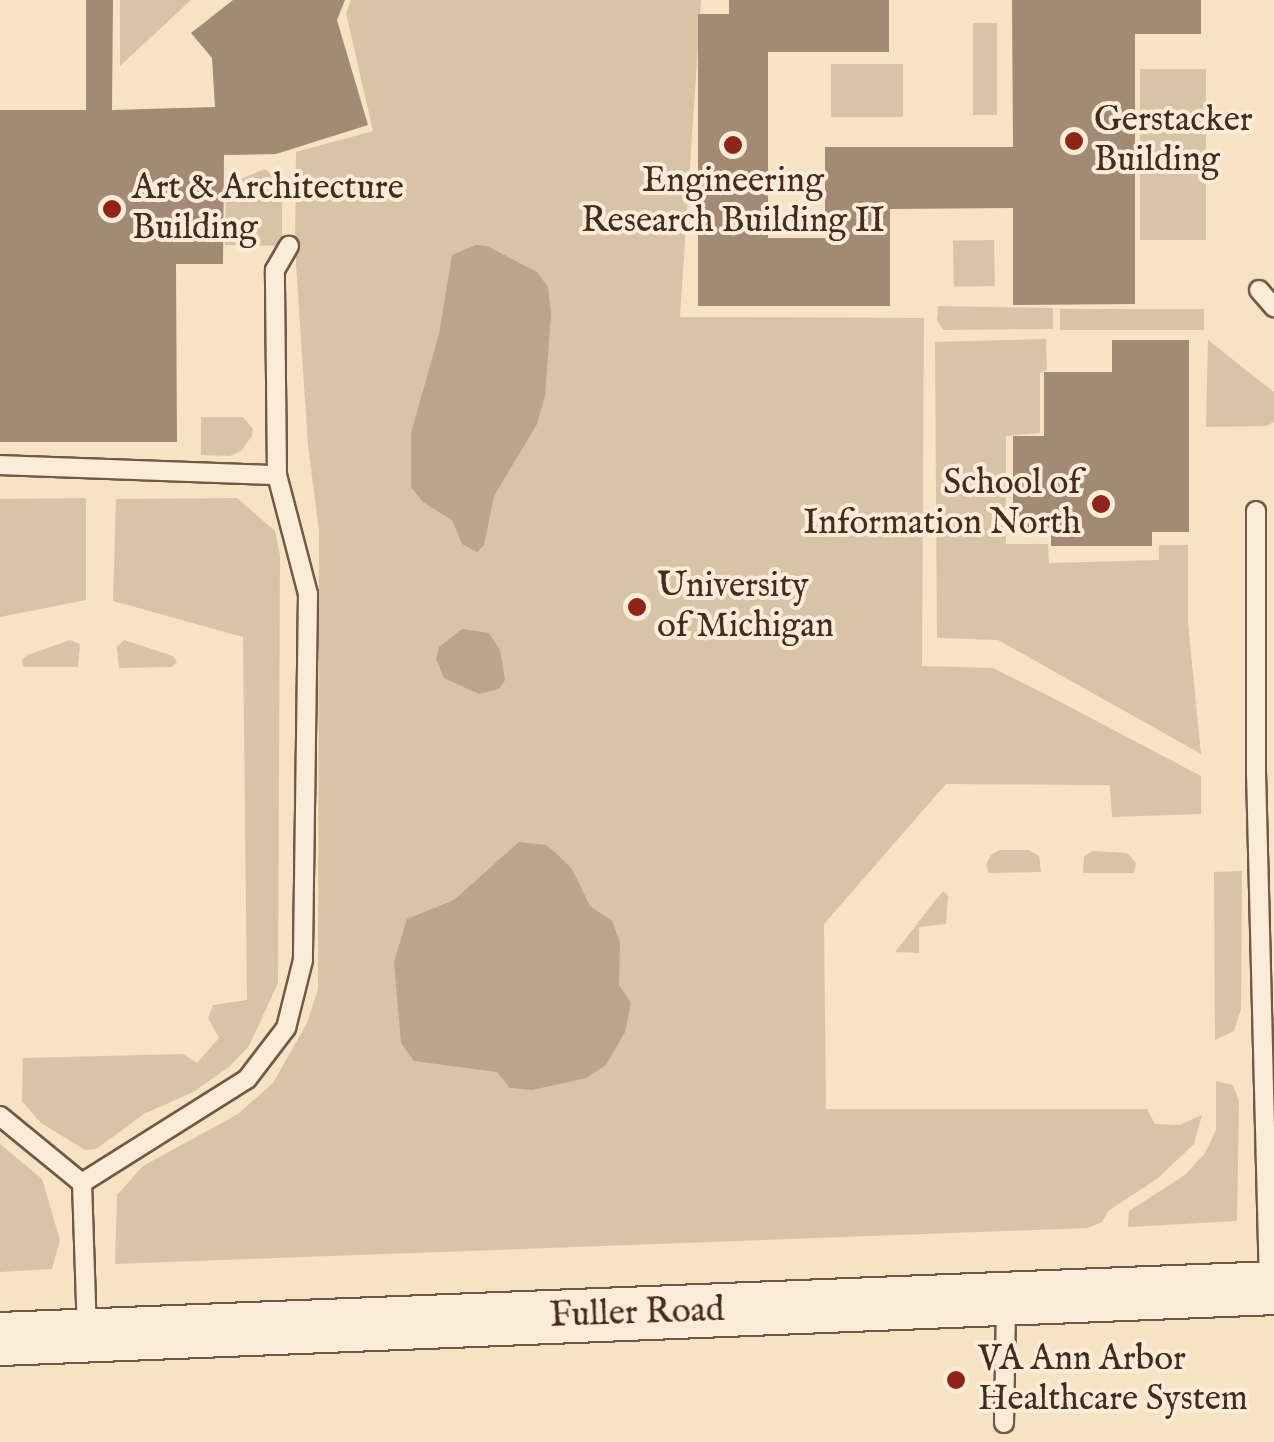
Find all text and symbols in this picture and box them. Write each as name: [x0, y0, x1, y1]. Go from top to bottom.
place label: Gerstacker Building: [1094, 100, 1253, 182]
marker: Gerstacker Building: [1063, 130, 1085, 152]
marker: Engineering Research Building II: [722, 134, 744, 156]
place label: Engineering Research Building II: [581, 161, 885, 243]
place label: Art & Architecture Building: [132, 168, 404, 250]
marker: Art & Architecture Building: [101, 198, 123, 220]
place label: School of Information North: [803, 463, 1081, 545]
marker: School of Information North: [1090, 493, 1112, 515]
place label: University of Michigan: [657, 566, 834, 648]
marker: University of Michigan: [626, 596, 648, 618]
street label: Fuller Road: [549, 1290, 725, 1338]
place label: VA Ann Arbor Healthcare System: [978, 1339, 1248, 1421]
marker: VA Ann Arbor Healthcare System: [943, 1367, 969, 1393]

